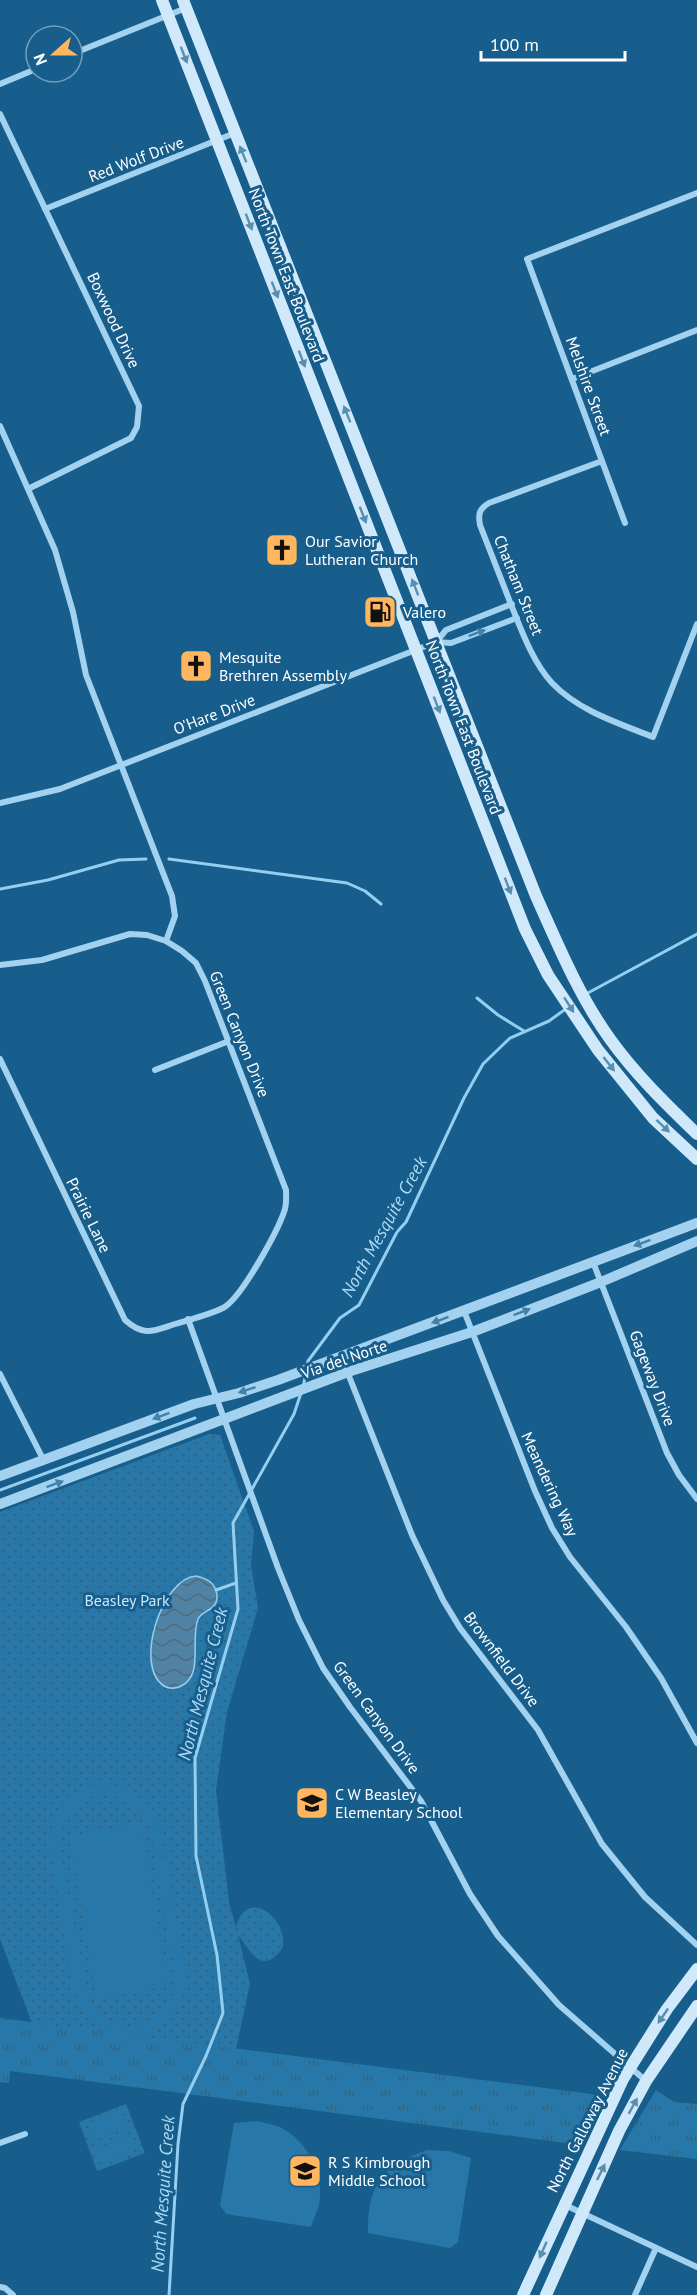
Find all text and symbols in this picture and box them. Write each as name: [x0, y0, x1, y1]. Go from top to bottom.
north arrow: [24, 24, 84, 84]
scale bar: [481, 24, 625, 62]
text: 100 m: [490, 33, 539, 56]
one-way arrow: [179, 46, 189, 64]
text: N: [29, 51, 51, 68]
street label: Red Wolf Drive: [85, 132, 187, 186]
one-way arrow: [238, 145, 248, 163]
street label: North Town East Boulevard: [245, 185, 329, 365]
one-way arrow: [244, 213, 254, 231]
street label: Boxwood Drive: [83, 269, 145, 371]
one-way arrow: [271, 281, 280, 299]
street label: Melshire Street: [562, 334, 616, 439]
one-way arrow: [297, 351, 307, 369]
one-way arrow: [342, 405, 352, 423]
one-way arrow: [358, 507, 368, 525]
place label: Our Savior Lutheran Church: [305, 531, 418, 569]
church icon: Our Savior Lutheran Church: [264, 532, 300, 568]
street label: Chatham Street: [490, 532, 548, 638]
one-way arrow: [410, 578, 419, 596]
fuel station icon: Valero: [362, 594, 398, 630]
place label: Valero: [402, 602, 446, 622]
one-way arrow: [468, 628, 486, 637]
street label: North Town East Boulevard: [422, 637, 506, 817]
place label: Mesquite Brethren Assembly: [219, 647, 347, 685]
church icon: Mesquite Brethren Assembly: [178, 648, 214, 684]
street label: O'Hare Drive: [170, 689, 258, 739]
one-way arrow: [432, 696, 442, 714]
one-way arrow: [504, 877, 513, 895]
street label: Green Canyon Drive: [206, 968, 274, 1100]
one-way arrow: [563, 996, 575, 1012]
one-way arrow: [602, 1056, 614, 1071]
one-way arrow: [655, 1119, 669, 1133]
water label: North Mesquite Creek: [335, 1152, 432, 1301]
street label: Prairie Lane: [62, 1174, 116, 1256]
one-way arrow: [633, 1239, 651, 1249]
one-way arrow: [513, 1307, 531, 1317]
one-way arrow: [431, 1315, 449, 1325]
street label: Gageway Drive: [626, 1327, 680, 1429]
street label: Via del Norte: [297, 1335, 390, 1383]
one-way arrow: [238, 1386, 256, 1395]
one-way arrow: [151, 1411, 169, 1421]
street label: Meandering Way: [517, 1428, 583, 1540]
one-way arrow: [46, 1478, 64, 1488]
park label: Beasley Park: [84, 1590, 170, 1610]
water label: North Mesquite Creek: [172, 1604, 233, 1763]
street label: Brownfield Drive: [460, 1608, 544, 1710]
street label: Green Canyon Drive: [329, 1657, 425, 1777]
place label: C W Beasley Elementary School: [335, 1784, 463, 1822]
school or university icon: C W Beasley Elementary School: [294, 1785, 330, 1821]
one-way arrow: [658, 2008, 669, 2024]
street label: North Galloway Avenue: [542, 2044, 632, 2196]
one-way arrow: [628, 2097, 638, 2114]
water label: North Mesquite Creek: [146, 2114, 180, 2273]
place label: R S Kimbrough Middle School: [328, 2152, 430, 2190]
school or university icon: R S Kimbrough Middle School: [287, 2153, 323, 2189]
one-way arrow: [595, 2163, 605, 2181]
one-way arrow: [538, 2241, 548, 2259]

